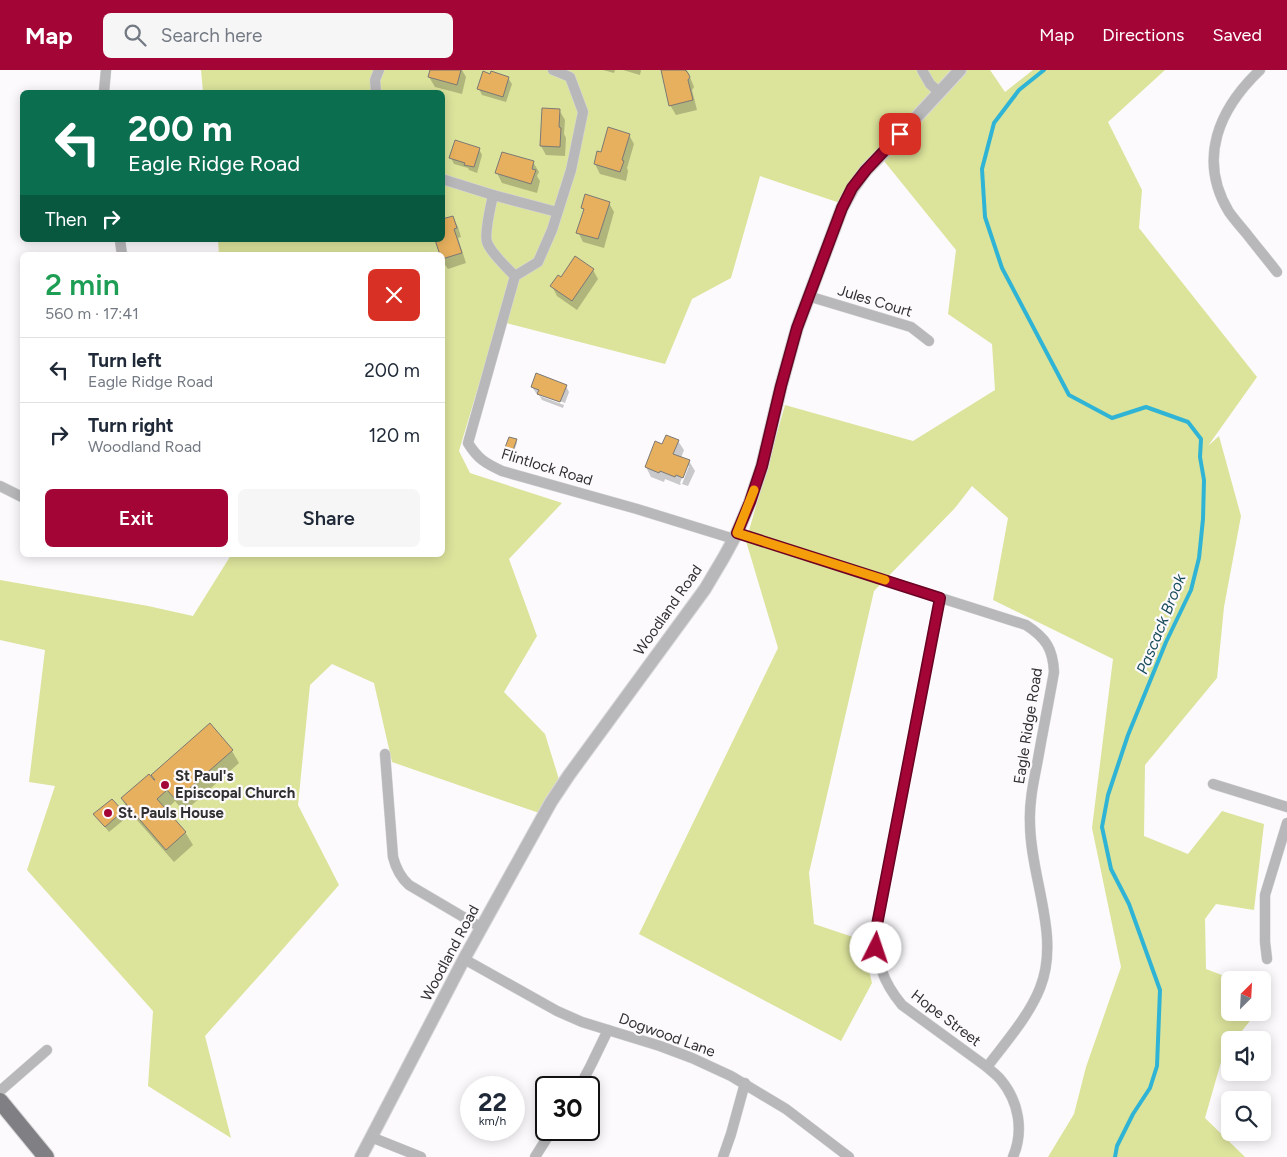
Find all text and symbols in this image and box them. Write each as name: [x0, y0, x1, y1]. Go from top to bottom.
search box: [103, 13, 453, 58]
text: Map: [25, 21, 73, 50]
icon: search: [121, 21, 149, 49]
text: Search here: [161, 24, 262, 47]
text: Map: [1039, 24, 1074, 46]
text: Directions: [1102, 24, 1184, 46]
text: Saved: [1212, 24, 1262, 46]
text: 200 m: [128, 108, 232, 150]
icon: left: [45, 110, 110, 175]
pin: [879, 113, 921, 155]
icon: arrive: [886, 120, 914, 148]
text: Eagle Ridge Road: [128, 150, 300, 177]
icon: right: [97, 205, 125, 233]
text: Then: [45, 208, 87, 231]
text: 2 min: [45, 266, 120, 303]
button: close: [368, 269, 420, 321]
street label: Jules Court: [836, 281, 915, 321]
text: 560 m · 17:41: [45, 304, 139, 323]
text: Turn left: [88, 349, 162, 372]
icon: left: [45, 356, 73, 384]
text: 200 m: [364, 359, 420, 382]
text: Eagle Ridge Road: [88, 372, 213, 391]
text: Turn right: [88, 414, 174, 437]
icon: right: [45, 421, 73, 449]
text: 120 m: [368, 424, 420, 447]
text: Woodland Road: [88, 437, 201, 456]
street label: Flintlock Road: [499, 445, 595, 489]
button: Exit: [45, 489, 228, 547]
button: Share: [238, 489, 420, 547]
street label: Woodland Road: [630, 561, 706, 659]
water label: Pascack Brook: [1132, 570, 1190, 677]
street label: Eagle Ridge Road: [1010, 667, 1046, 785]
place label: St Paul's Episcopal Church: [175, 767, 295, 802]
marker: St Paul's Episcopal Church: [159, 779, 171, 791]
place label: St. Pauls House: [118, 804, 225, 822]
marker: St. Pauls House: [102, 807, 114, 819]
street label: Woodland Road: [417, 902, 483, 1004]
position arrow: [849, 921, 901, 973]
north arrow: [1221, 971, 1271, 1021]
map controls: [1221, 971, 1271, 1141]
street label: Hope Street: [908, 986, 985, 1050]
street label: Dogwood Lane: [616, 1009, 718, 1061]
button: sound: [1221, 1031, 1271, 1081]
speed limit sign: 30: [535, 1076, 600, 1141]
text: 22: [478, 1087, 507, 1117]
button: search: [1221, 1091, 1271, 1141]
text: km/h: [479, 1114, 506, 1128]

